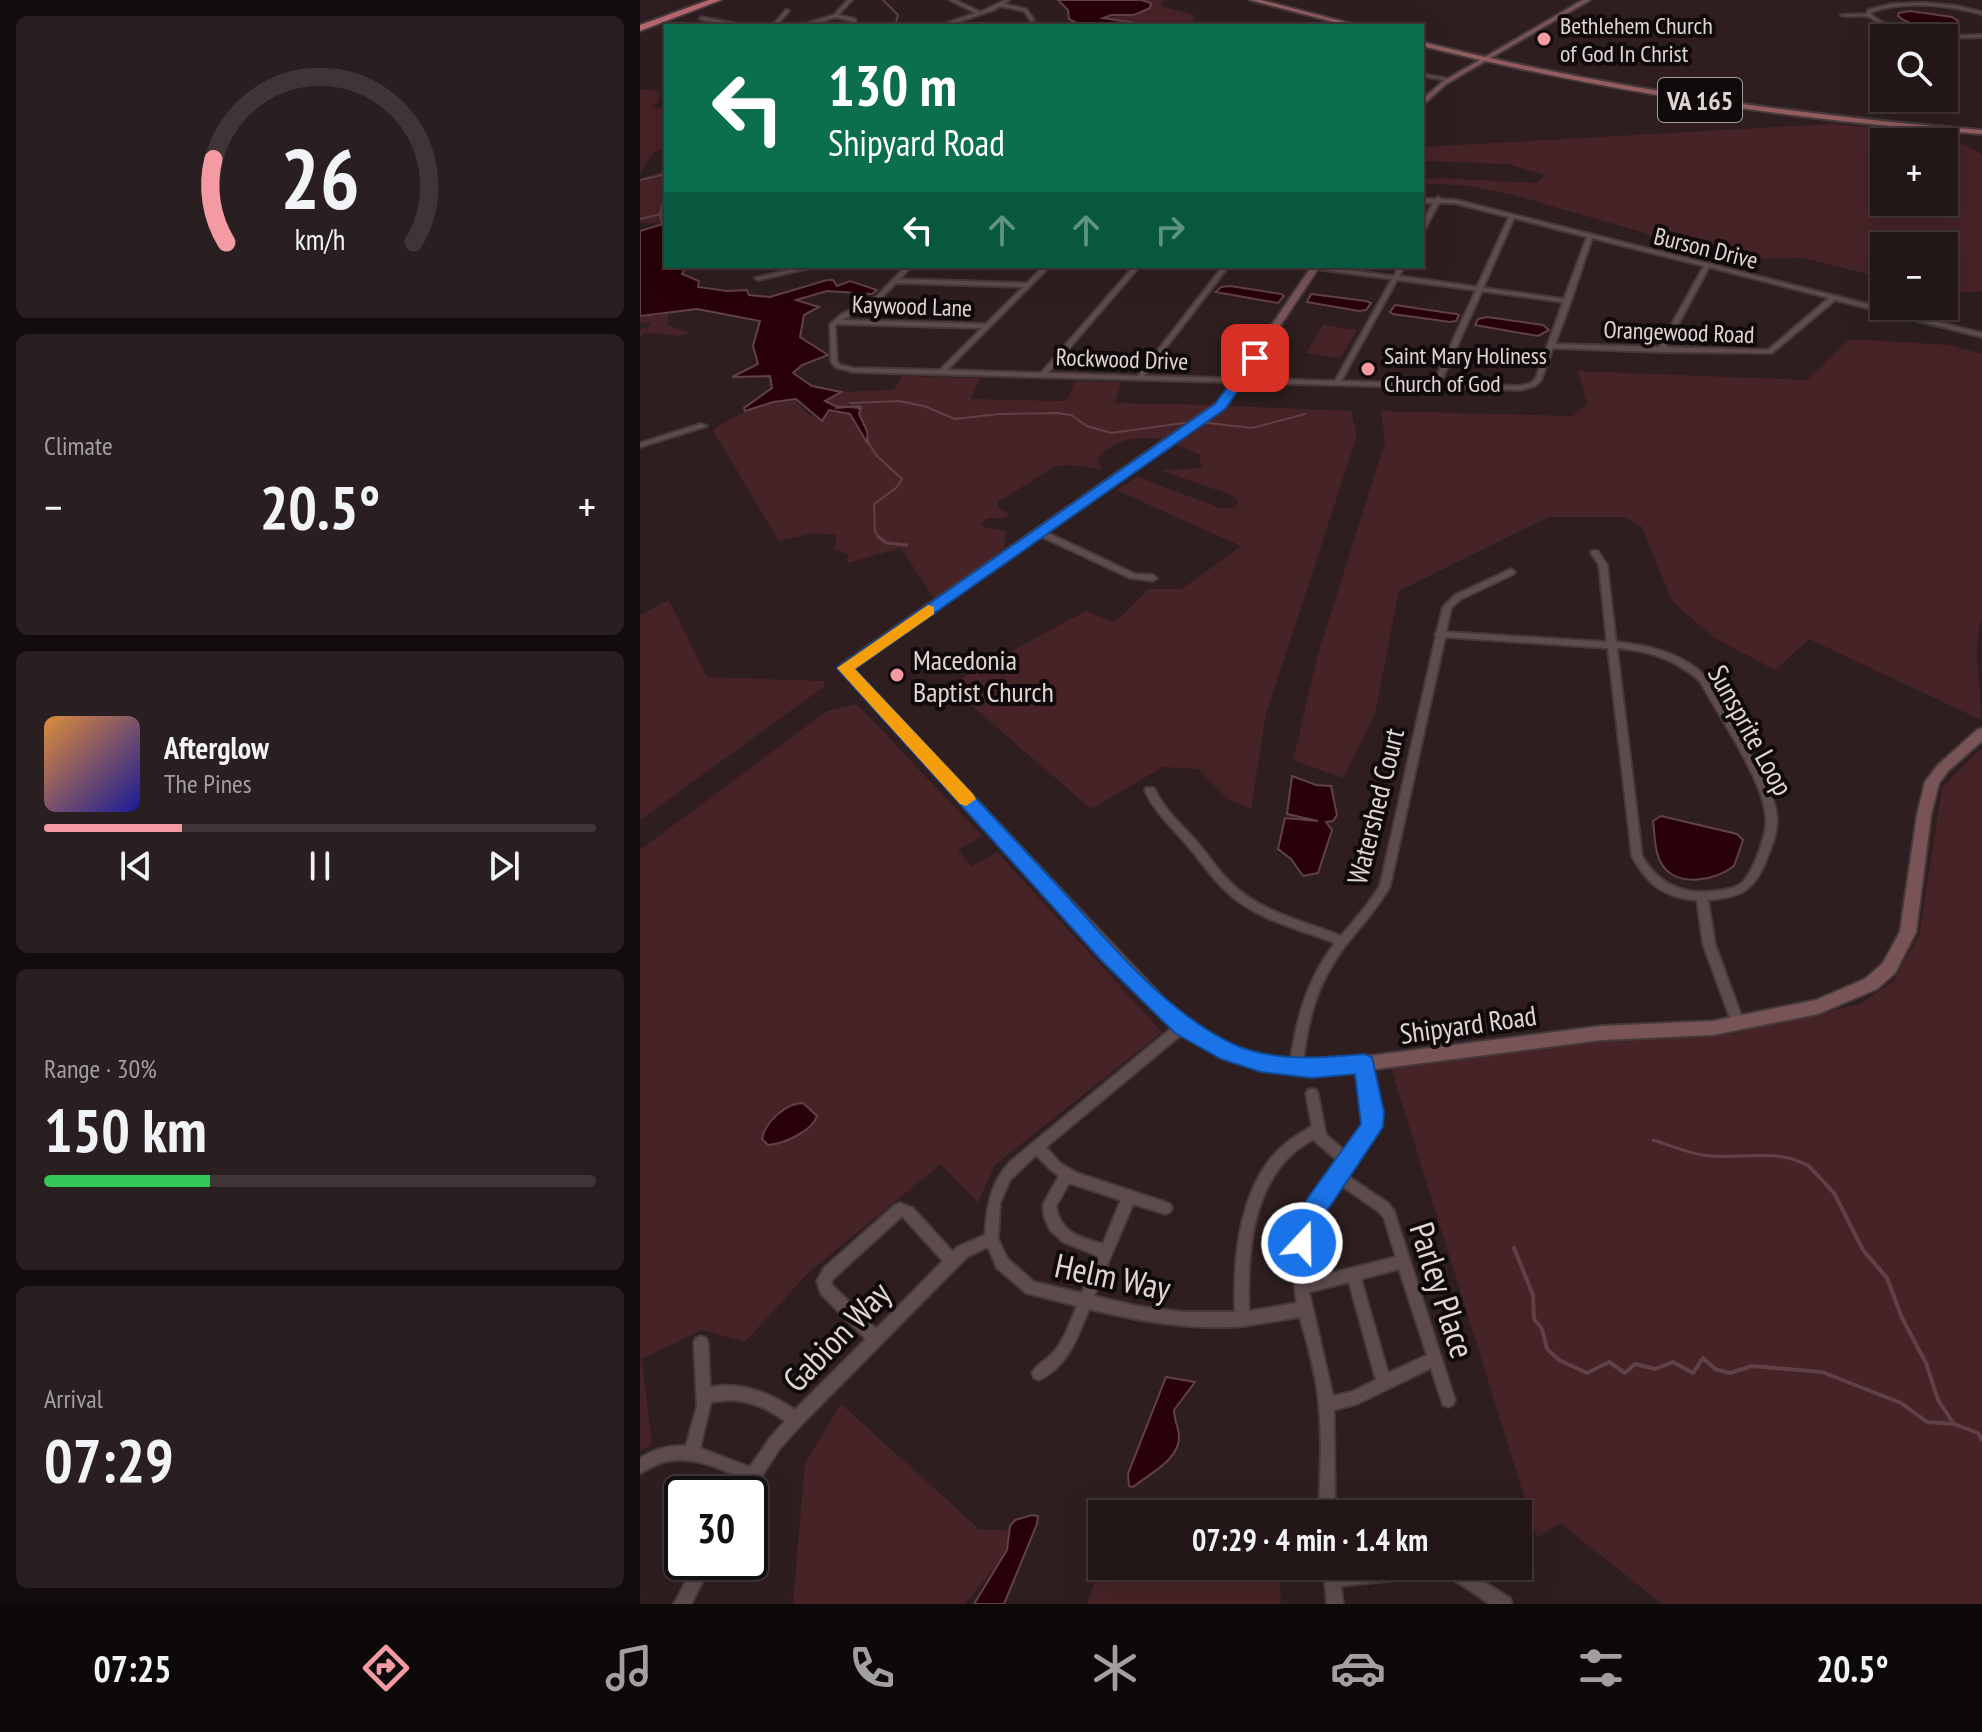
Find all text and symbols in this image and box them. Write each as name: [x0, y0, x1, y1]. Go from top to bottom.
place label: Bethlehem Church of God In Christ: [1560, 10, 1713, 69]
map controls: [1870, 24, 1958, 320]
button: search: [1870, 24, 1958, 112]
marker: Bethlehem Church of God In Christ: [1535, 30, 1553, 48]
text: 130 m: [828, 49, 957, 121]
icon: left: [696, 56, 800, 160]
road number: VA 165: [1658, 78, 1742, 122]
text: Shipyard Road: [828, 119, 1005, 166]
text: 26: [280, 123, 360, 231]
button: +: [1870, 128, 1958, 216]
icon: left: [896, 208, 940, 252]
icon: ahead: [980, 208, 1024, 252]
icon: ahead: [1064, 208, 1108, 252]
icon: right: [1148, 208, 1192, 252]
street label: Burson Drive: [1651, 220, 1761, 276]
text: km/h: [295, 221, 345, 258]
button: −: [1870, 232, 1958, 320]
street label: Kaywood Lane: [851, 288, 973, 324]
street label: Orangewood Road: [1603, 314, 1755, 350]
pin: [1221, 324, 1289, 392]
icon: arrive: [1233, 336, 1277, 380]
place label: Saint Mary Holiness Church of God: [1384, 340, 1547, 399]
street label: Rockwood Drive: [1055, 341, 1189, 377]
marker: Saint Mary Holiness Church of God: [1359, 360, 1377, 378]
text: Climate: [44, 429, 113, 462]
text: 20.5°: [260, 468, 380, 546]
text: −: [44, 478, 62, 535]
text: +: [578, 478, 596, 535]
place label: Macedonia Baptist Church: [913, 641, 1054, 710]
street label: Sunsprite Loop: [1700, 658, 1802, 802]
marker: Macedonia Baptist Church: [888, 666, 906, 684]
street label: Watershed Court: [1338, 724, 1412, 888]
text: Afterglow: [164, 728, 269, 767]
text: The Pines: [164, 767, 252, 800]
icon: previous: [114, 844, 158, 888]
icon: pause: [298, 844, 342, 888]
icon: next: [482, 844, 526, 888]
street label: Shipyard Road: [1397, 996, 1539, 1052]
text: Range · 30%: [44, 1052, 157, 1085]
text: 150 km: [44, 1091, 207, 1169]
position arrow: [1260, 1201, 1344, 1285]
street label: Parley Place: [1400, 1217, 1486, 1363]
street label: Helm Way: [1051, 1242, 1175, 1310]
street label: Gabion Way: [773, 1271, 899, 1400]
text: Arrival: [44, 1382, 103, 1415]
text: 07:29: [44, 1421, 174, 1499]
speed limit sign: 30: [664, 1476, 768, 1580]
text: 07:29 · 4 min · 1.4 km: [1192, 1520, 1428, 1559]
icon: directions: [358, 1640, 414, 1696]
icon: music: [601, 1640, 657, 1696]
icon: phone: [844, 1640, 900, 1696]
icon: climate: [1087, 1640, 1143, 1696]
icon: car: [1330, 1640, 1386, 1696]
icon: filters: [1573, 1640, 1629, 1696]
text: 07:25: [93, 1645, 171, 1692]
text: 20.5°: [1816, 1645, 1889, 1692]

